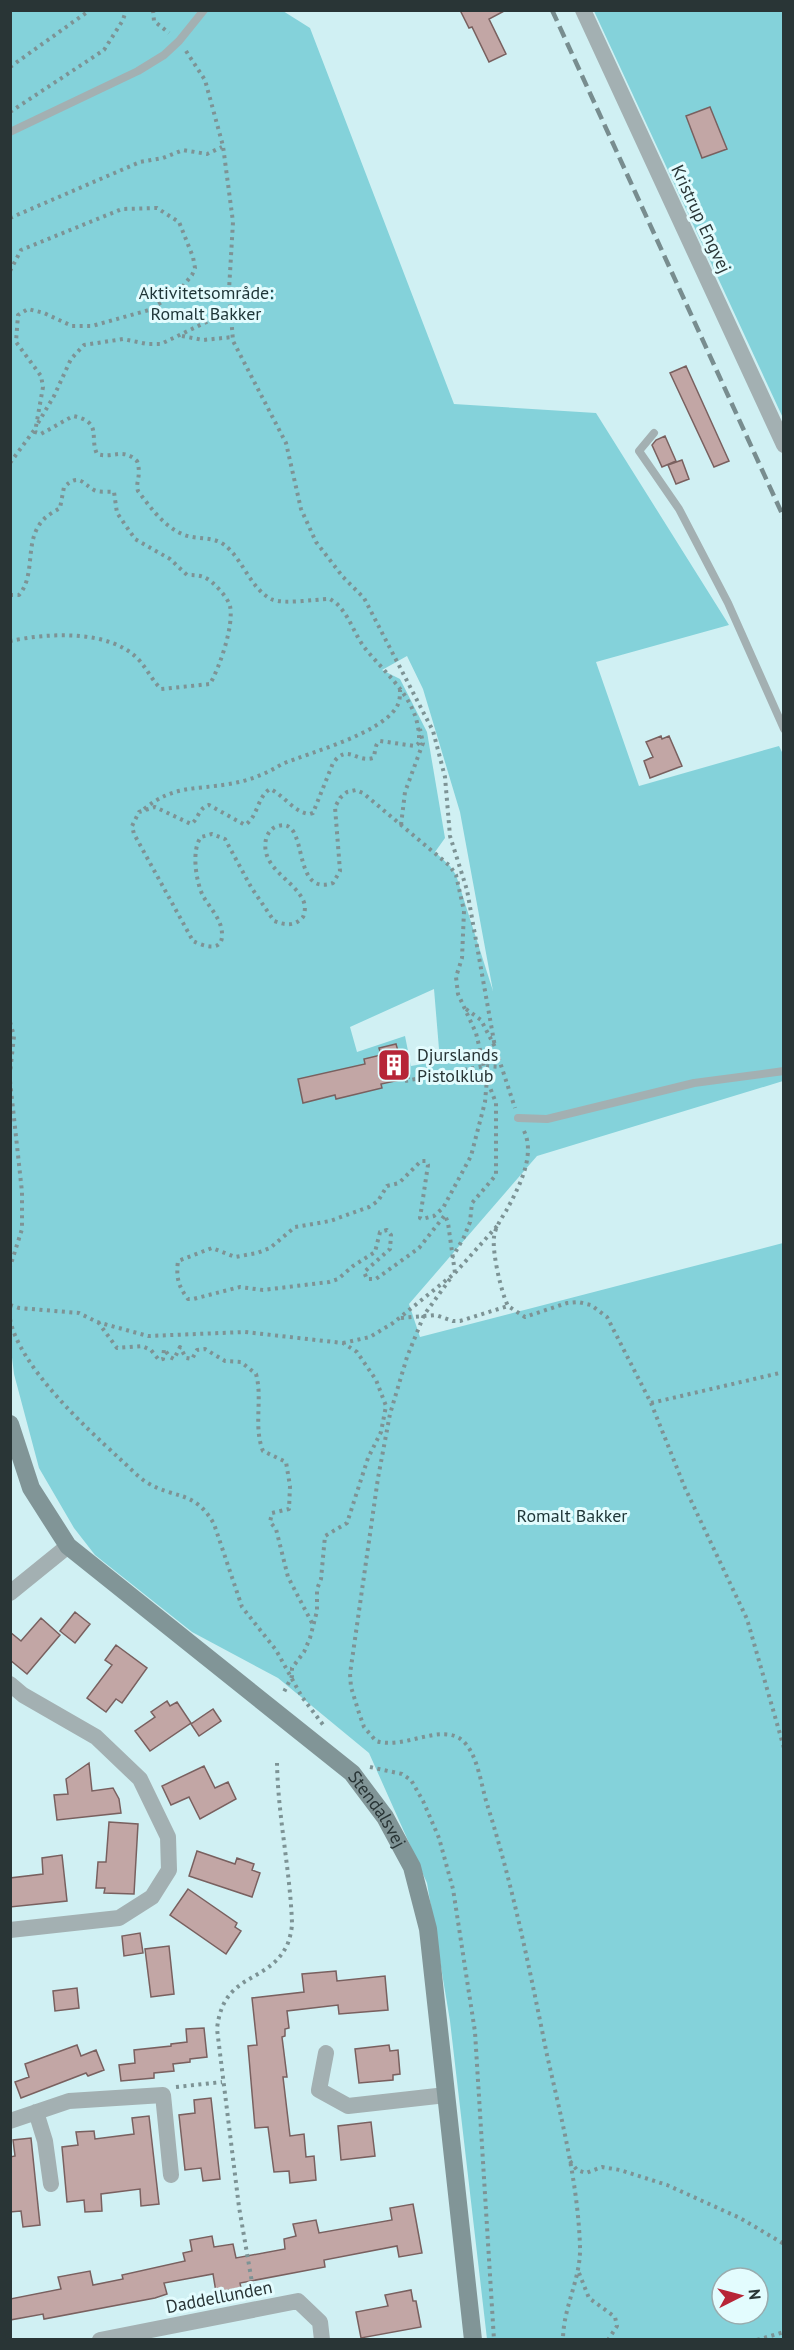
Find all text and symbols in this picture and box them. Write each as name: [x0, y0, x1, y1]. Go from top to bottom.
street label: Kristrup Engvej: [666, 161, 737, 277]
park label: Aktivitetsområde: Romalt Bakker: [139, 281, 273, 325]
place label: Djurslands Pistolklub: [417, 1043, 498, 1087]
building icon: Djurslands Pistolklub: [376, 1047, 412, 1083]
park label: Romalt Bakker: [517, 1504, 627, 1527]
street label: Stendalsvej: [343, 1766, 411, 1852]
north arrow: [710, 2266, 770, 2326]
street label: Daddellunden: [164, 2275, 274, 2318]
text: N: [744, 2288, 765, 2301]

